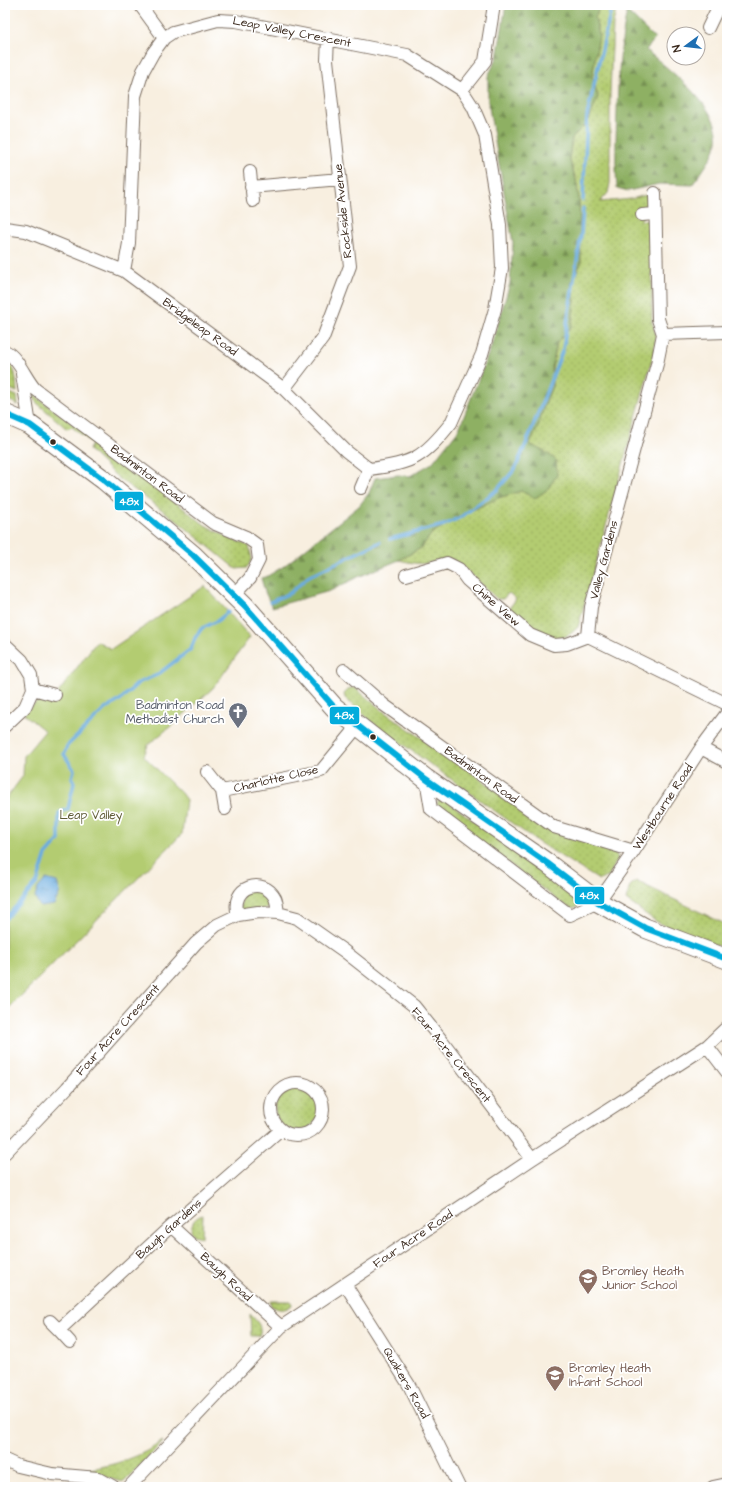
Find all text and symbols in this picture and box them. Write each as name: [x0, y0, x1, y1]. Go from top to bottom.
street label: Leap Valley Crescent: [231, 12, 353, 53]
north arrow: [666, 26, 706, 66]
text: N: [669, 43, 685, 54]
street label: Rockside Avenue: [330, 163, 356, 259]
street label: Bridgeleap Road: [158, 294, 241, 361]
unlabelled marker: [48, 437, 58, 447]
street label: Badminton Road: [107, 441, 187, 507]
line badge: 48x: [114, 491, 144, 511]
text: 48x: [119, 494, 140, 509]
street label: Valley Gardens: [585, 519, 624, 602]
street label: Chine View: [468, 579, 524, 631]
place label: Badminton Road Methodist Church: [126, 697, 224, 728]
church icon: Badminton Road Methodist Church: [227, 701, 249, 729]
line badge: 48x: [329, 706, 360, 725]
text: 48x: [334, 708, 355, 723]
unlabelled marker: [368, 732, 378, 742]
street label: Badminton Road: [440, 742, 522, 808]
street label: Charlotte Close: [232, 761, 321, 797]
street label: Westbourne Road: [629, 761, 697, 853]
park label: Leap Valley: [60, 807, 123, 825]
line badge: 48x: [574, 886, 605, 905]
text: 48x: [579, 888, 600, 903]
street label: Four Acre Crescent: [72, 980, 164, 1080]
street label: Four Acre Crescent: [407, 1004, 495, 1106]
street label: Baugh Gardens: [132, 1195, 206, 1264]
street label: Four Acre Road: [370, 1206, 456, 1272]
street label: Baugh Road: [196, 1249, 256, 1306]
place label: Bromley Heath Junior School: [602, 1263, 684, 1294]
school or university icon: Bromley Heath Junior School: [577, 1267, 599, 1295]
street label: Quakers Road: [379, 1344, 433, 1422]
place label: Bromley Heath Infant School: [569, 1360, 651, 1391]
school or university icon: Bromley Heath Infant School: [544, 1364, 566, 1392]

